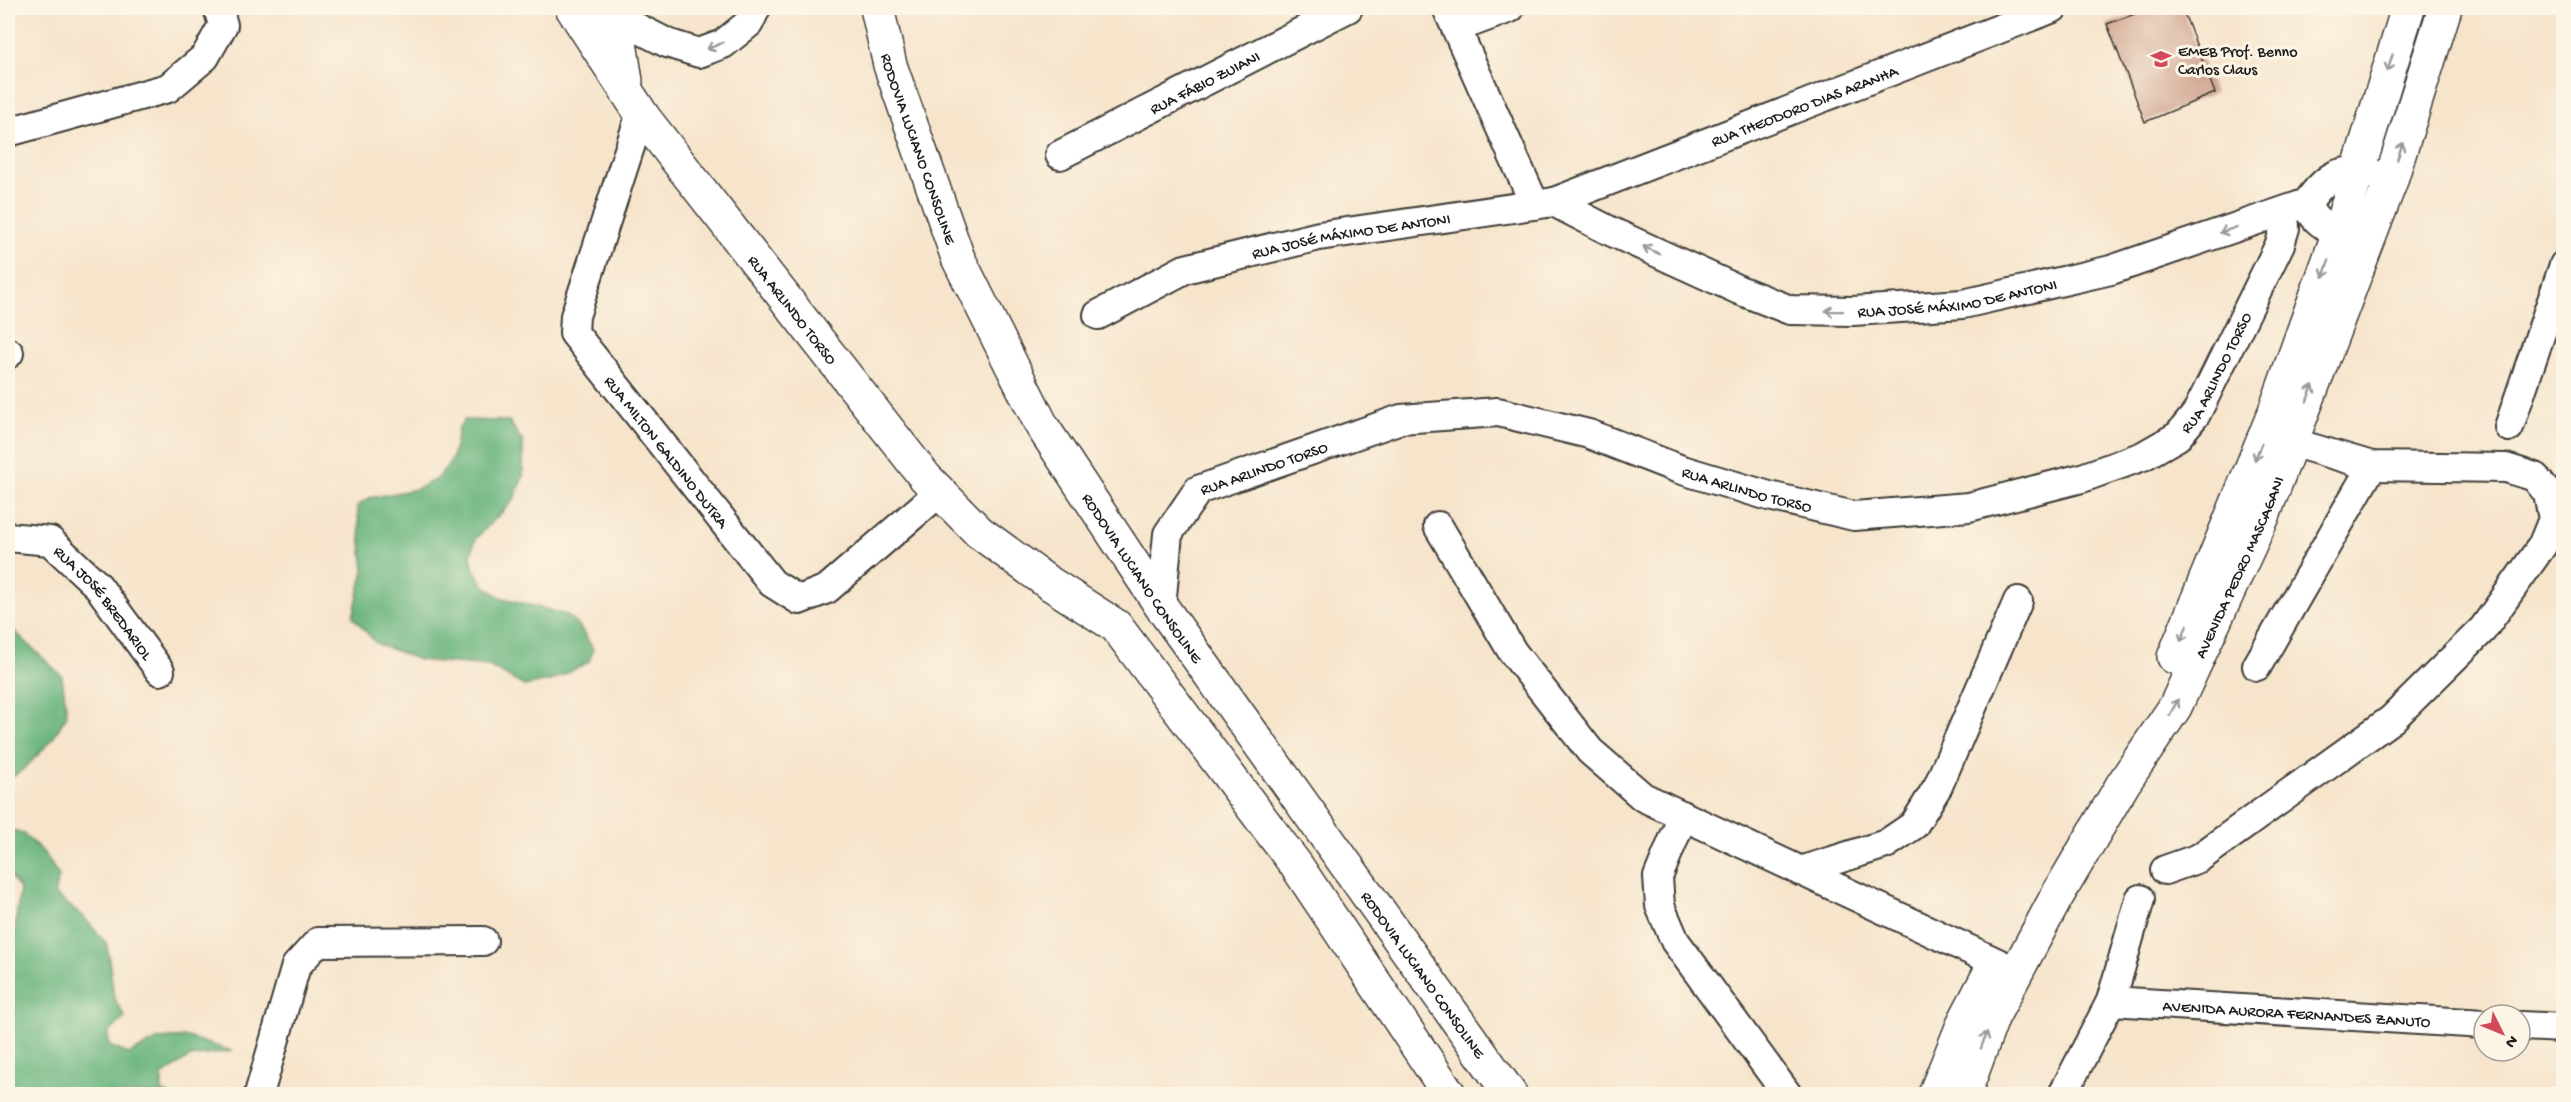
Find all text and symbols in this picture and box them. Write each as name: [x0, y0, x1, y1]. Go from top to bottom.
one-way arrow: [706, 41, 725, 52]
place label: EMEB Prof. Benno Carlos Claus: [2178, 44, 2297, 81]
school or university icon: EMEB Prof. Benno Carlos Claus: [2149, 47, 2173, 71]
street label: RUA FÁBIO ZUIANI: [1148, 48, 1264, 120]
street label: RODOVIA LUCIANO CONSOLINE: [875, 52, 959, 249]
one-way arrow: [2384, 53, 2395, 72]
street label: RUA THEODORO DIAS ARANHA: [1709, 63, 1903, 153]
one-way arrow: [2395, 142, 2406, 161]
street label: RUA JOSÉ MÁXIMO DE ANTONI: [1250, 211, 1452, 265]
one-way arrow: [2219, 226, 2238, 237]
one-way arrow: [1643, 244, 1661, 255]
street label: RUA ARLINDO TORSO: [742, 253, 840, 370]
one-way arrow: [2319, 259, 2330, 278]
street label: RUA JOSÉ MÁXIMO DE ANTONI: [1857, 277, 2059, 324]
one-way arrow: [1825, 305, 1845, 316]
street label: RUA ARLINDO TORSO: [2178, 310, 2258, 438]
street label: RUA MILTON GALDINO DUTRA: [599, 373, 732, 534]
one-way arrow: [2305, 384, 2316, 403]
street label: RUA ARLINDO TORSO: [1198, 439, 1331, 501]
one-way arrow: [2252, 443, 2263, 461]
street label: RUA ARLINDO TORSO: [1679, 464, 1813, 519]
street label: AVENIDA PEDRO MASCAGANI: [2193, 474, 2290, 662]
street label: RODOVIA LUCIANO CONSOLINE: [1076, 491, 1205, 669]
street label: RUA JOSÉ BREDARIOL: [48, 543, 155, 666]
one-way arrow: [2178, 623, 2189, 641]
one-way arrow: [2169, 698, 2180, 716]
street label: RODOVIA LUCIANO CONSOLINE: [1355, 889, 1488, 1064]
street label: AVENIDA AURORA FERNANDES ZANUTO: [2162, 998, 2431, 1034]
north arrow: [2472, 1003, 2532, 1063]
one-way arrow: [1979, 1031, 1990, 1050]
text: N: [2500, 1031, 2521, 1052]

